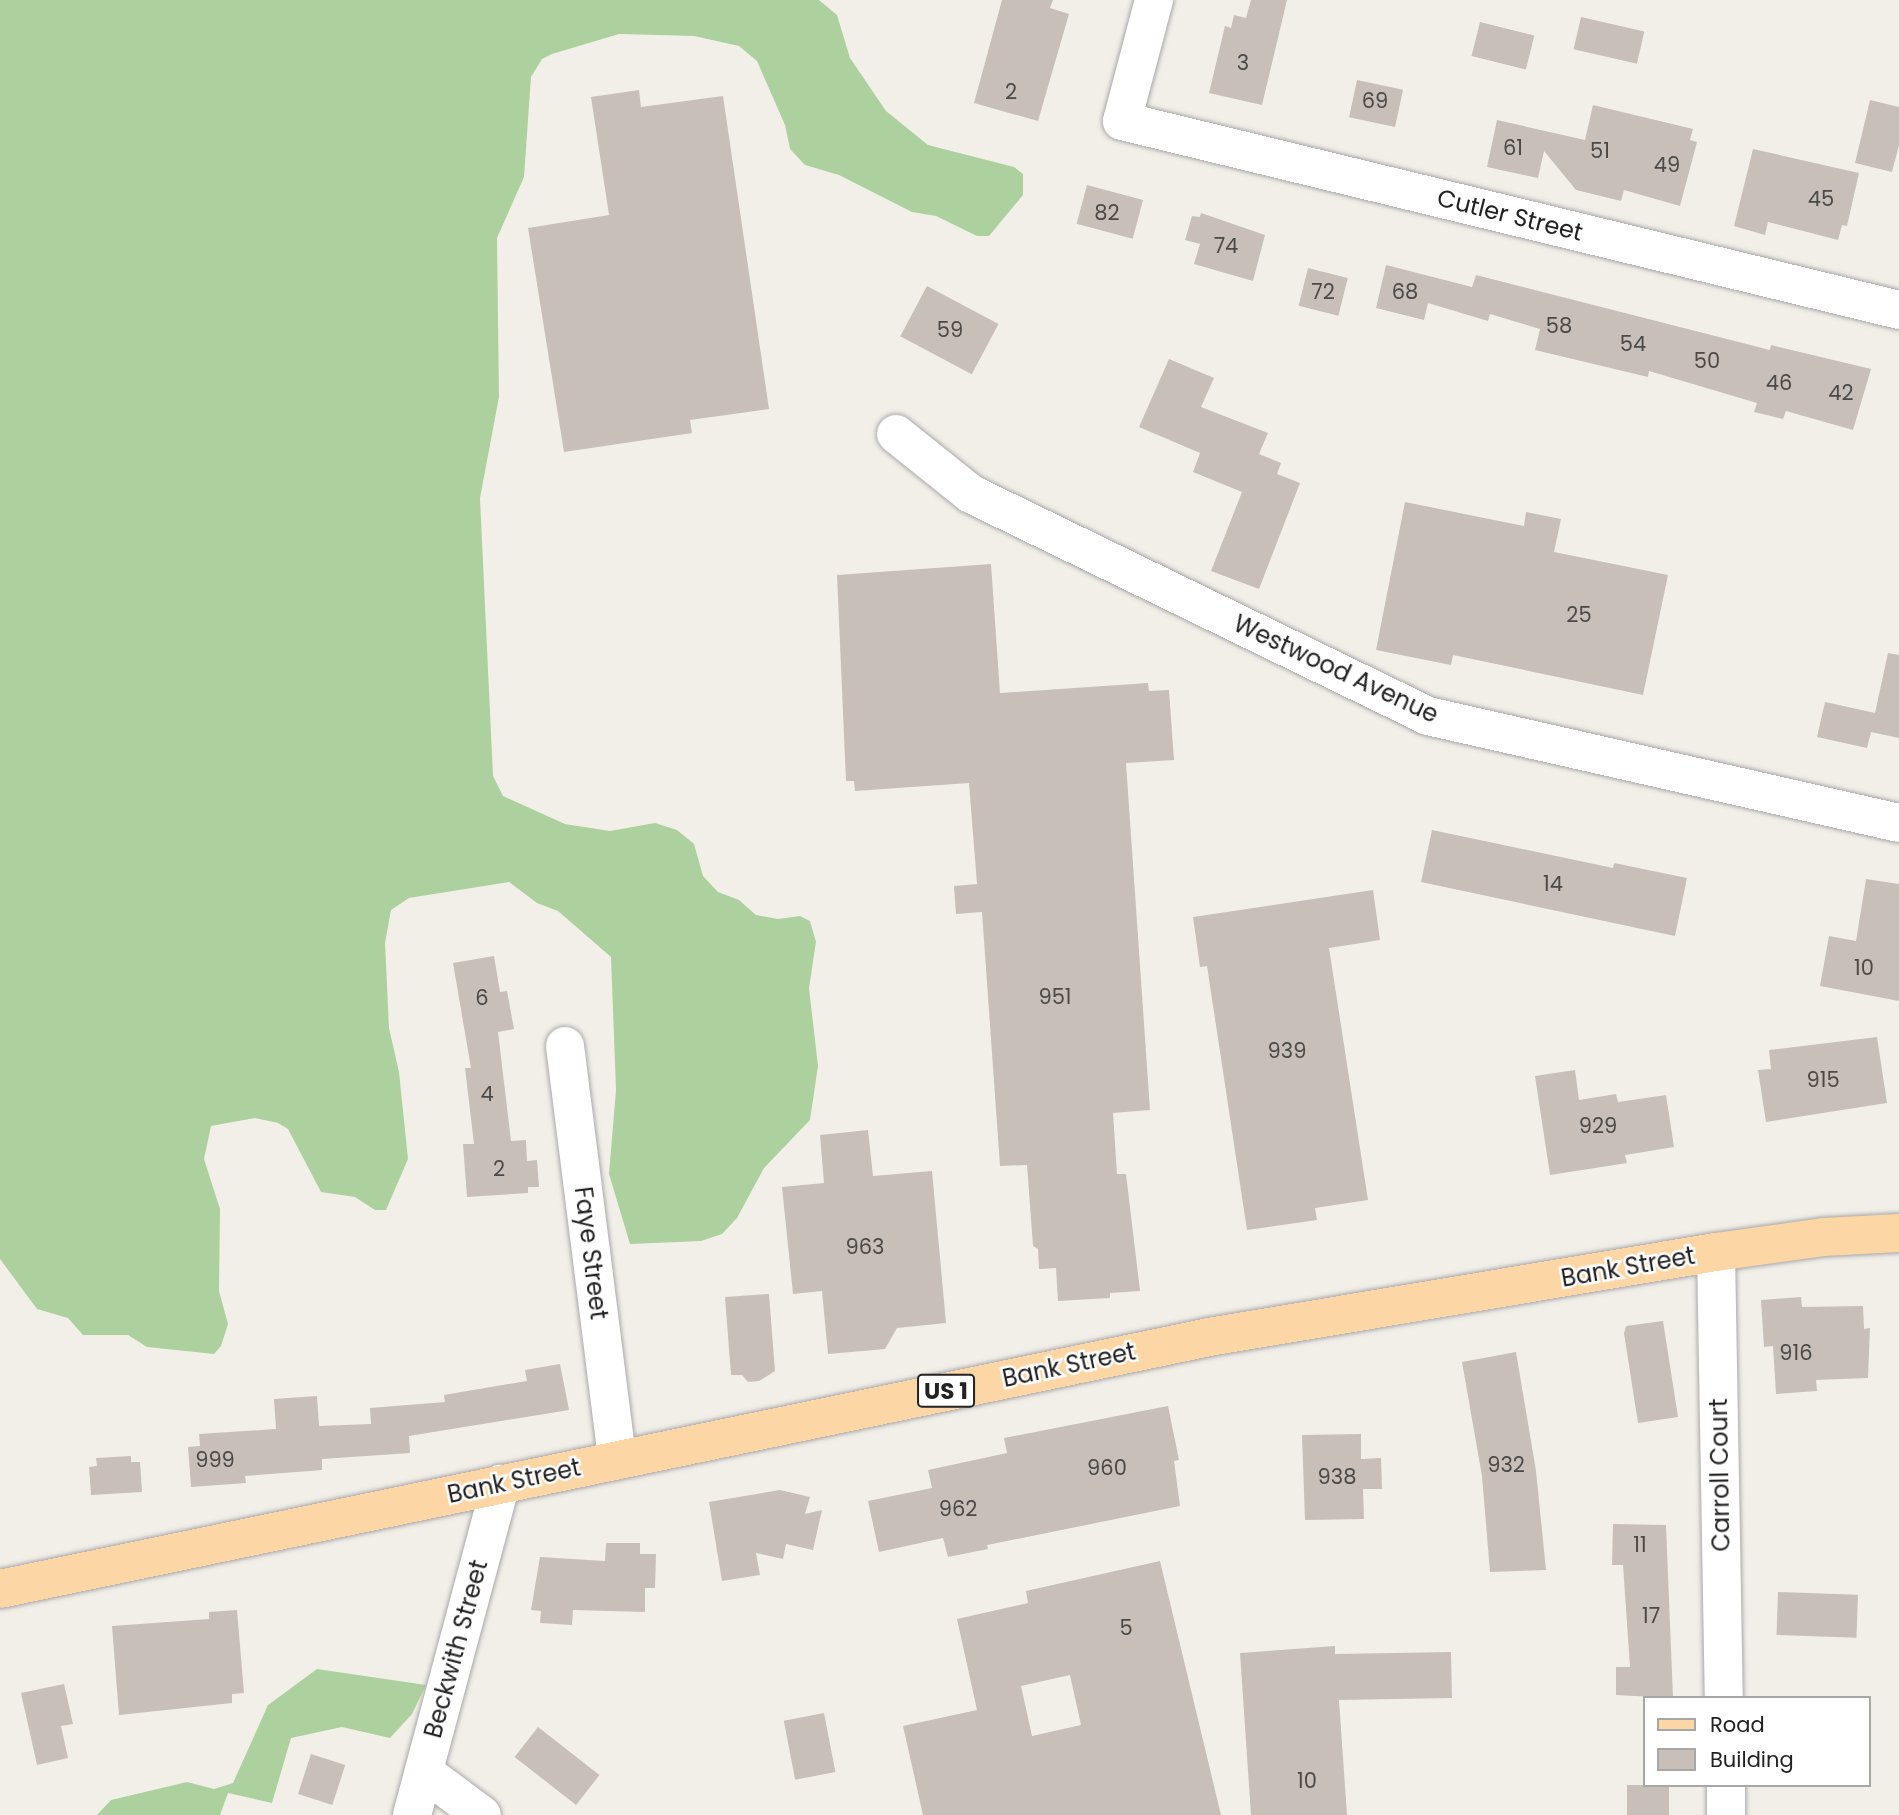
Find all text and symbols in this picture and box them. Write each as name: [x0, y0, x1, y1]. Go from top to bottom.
house number: 3: [1237, 50, 1249, 76]
house number: 2: [1005, 79, 1017, 105]
house number: 69: [1362, 88, 1388, 114]
house number: 61: [1503, 135, 1523, 161]
house number: 51: [1590, 138, 1610, 164]
house number: 49: [1654, 152, 1680, 178]
street label: Cutler Street: [1434, 183, 1586, 247]
house number: 45: [1808, 186, 1834, 212]
house number: 82: [1094, 200, 1120, 226]
house number: 74: [1214, 233, 1238, 259]
house number: 72: [1311, 279, 1335, 305]
house number: 68: [1392, 279, 1418, 305]
house number: 58: [1546, 313, 1572, 339]
house number: 59: [937, 317, 963, 343]
house number: 54: [1620, 331, 1646, 357]
house number: 50: [1694, 348, 1720, 374]
house number: 46: [1766, 370, 1792, 396]
house number: 42: [1828, 380, 1854, 406]
house number: 25: [1566, 602, 1592, 628]
street label: Westwood Avenue: [1229, 609, 1443, 729]
house number: 14: [1543, 871, 1563, 897]
house number: 10: [1854, 955, 1874, 981]
house number: 951: [1038, 984, 1072, 1010]
house number: 6: [475, 985, 489, 1011]
house number: 939: [1268, 1038, 1306, 1064]
house number: 915: [1806, 1067, 1840, 1093]
house number: 4: [480, 1081, 494, 1107]
house number: 929: [1579, 1113, 1617, 1139]
house number: 2: [493, 1156, 505, 1182]
street label: Faye Street: [569, 1185, 613, 1321]
house number: 963: [846, 1234, 884, 1260]
street label: Bank Street: [1559, 1241, 1697, 1293]
street label: Bank Street: [1000, 1337, 1138, 1393]
house number: 916: [1779, 1340, 1813, 1366]
road number: US 1: [916, 1372, 976, 1410]
street label: Carroll Court: [1704, 1398, 1736, 1552]
house number: 999: [195, 1447, 235, 1473]
house number: 932: [1487, 1452, 1525, 1478]
street label: Bank Street: [445, 1453, 583, 1509]
house number: 960: [1087, 1455, 1127, 1481]
house number: 938: [1318, 1464, 1356, 1490]
house number: 962: [939, 1496, 977, 1522]
house number: 11: [1633, 1532, 1647, 1558]
street label: Beckwith Street: [418, 1557, 494, 1741]
house number: 17: [1642, 1603, 1660, 1629]
house number: 5: [1119, 1615, 1133, 1641]
legend: [1644, 1696, 1871, 1787]
text: Road: [1710, 1710, 1765, 1739]
text: Building: [1710, 1745, 1794, 1774]
house number: 10: [1297, 1768, 1317, 1794]

